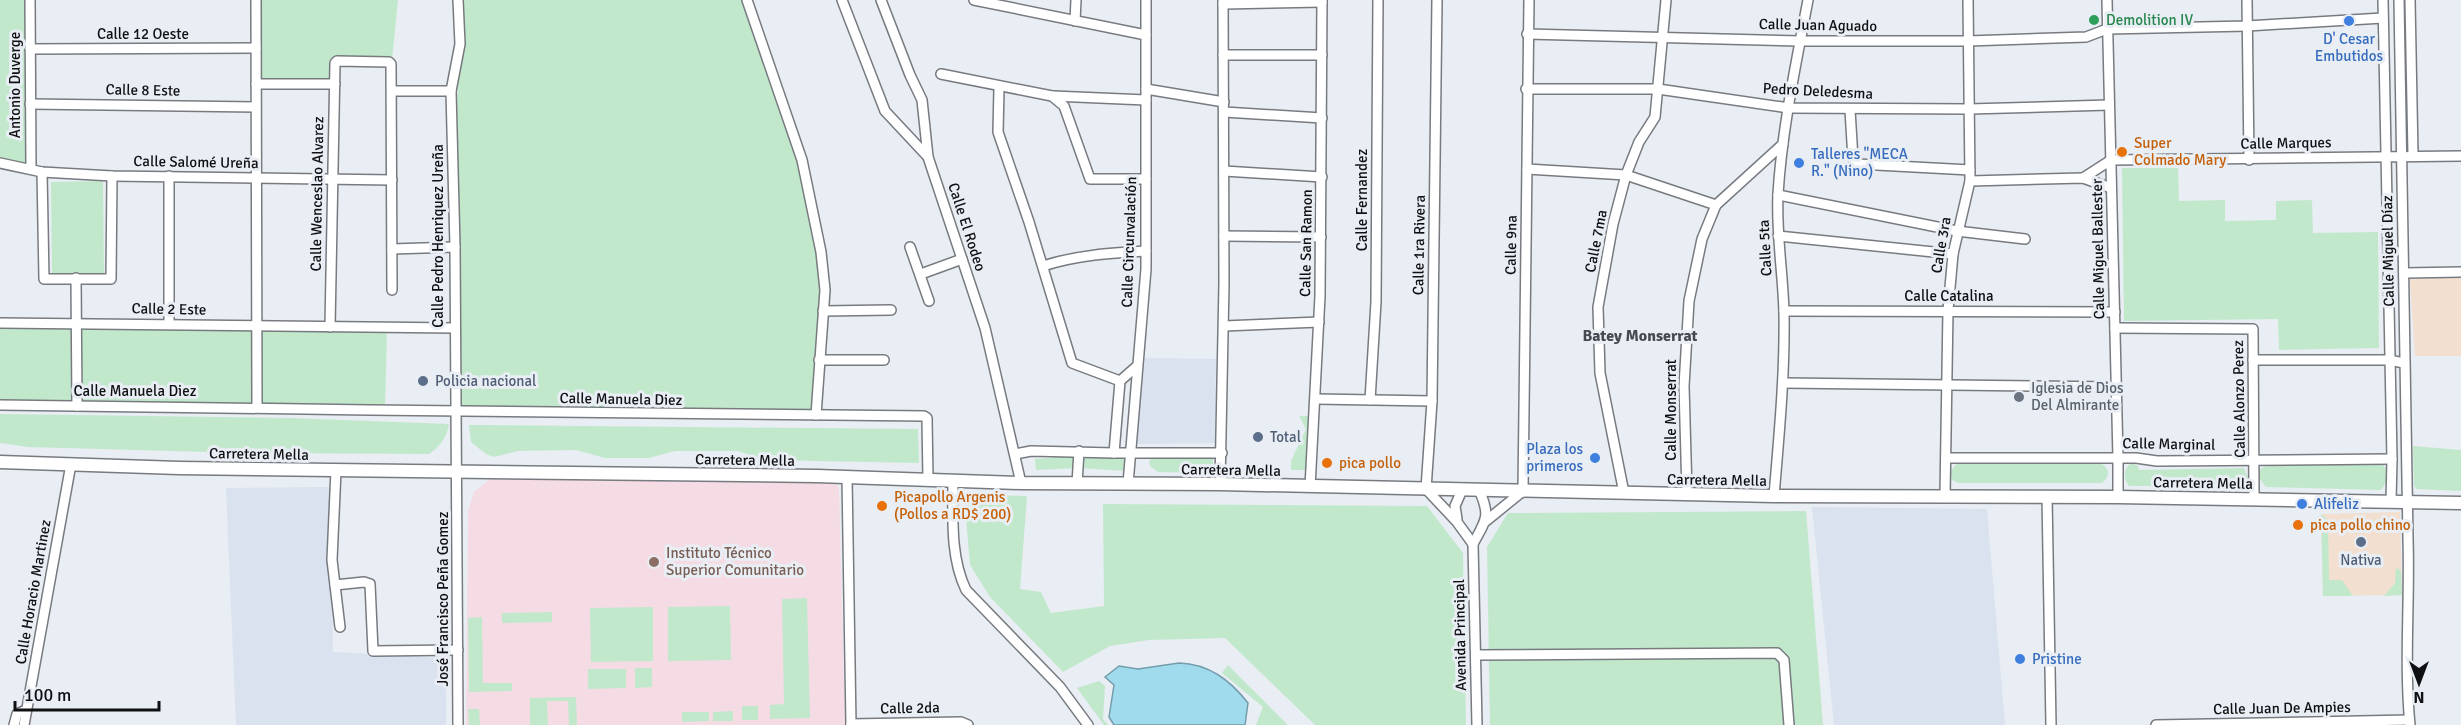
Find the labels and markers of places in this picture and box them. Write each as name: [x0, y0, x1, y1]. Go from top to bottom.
place label: Demolition IV: [2106, 11, 2193, 29]
marker: Demolition IV: [2087, 13, 2101, 27]
marker: D' Cesar Embutidos: [2342, 14, 2356, 28]
place label: D' Cesar Embutidos: [2315, 30, 2384, 65]
place label: Super Colmado Mary: [2134, 134, 2226, 169]
place label: Talleres "MECA R." (Nino): [1811, 145, 1908, 180]
marker: Super Colmado Mary: [2115, 145, 2129, 159]
marker: Talleres "MECA R." (Nino): [1792, 156, 1806, 170]
place label: Policia nacional: [435, 372, 537, 390]
marker: Policia nacional: [416, 374, 430, 388]
place label: Iglesia de Dios Del Almirante: [2031, 379, 2124, 414]
marker: Iglesia de Dios Del Almirante: [2012, 390, 2026, 404]
place label: Total: [1270, 428, 1301, 446]
marker: Total: [1251, 430, 1265, 444]
place label: Plaza los primeros: [1526, 440, 1583, 475]
marker: Plaza los primeros: [1588, 451, 1602, 465]
place label: pica pollo: [1339, 454, 1401, 472]
marker: pica pollo: [1320, 456, 1334, 470]
place label: Picapollo Argenis (Pollos a RD$ 200): [894, 488, 1011, 523]
place label: Alifeliz: [2314, 495, 2359, 513]
marker: Alifeliz: [2295, 497, 2309, 511]
marker: Picapollo Argenis (Pollos a RD$ 200): [875, 499, 889, 513]
place label: pica pollo chino: [2310, 516, 2411, 534]
marker: pica pollo chino: [2291, 518, 2305, 532]
marker: Nativa: [2354, 535, 2368, 549]
place label: Instituto Técnico Superior Comunitario: [666, 544, 804, 579]
place label: Nativa: [2340, 551, 2382, 569]
marker: Instituto Técnico Superior Comunitario: [647, 555, 661, 569]
place label: Pristine: [2032, 650, 2082, 668]
marker: Pristine: [2013, 652, 2027, 666]

